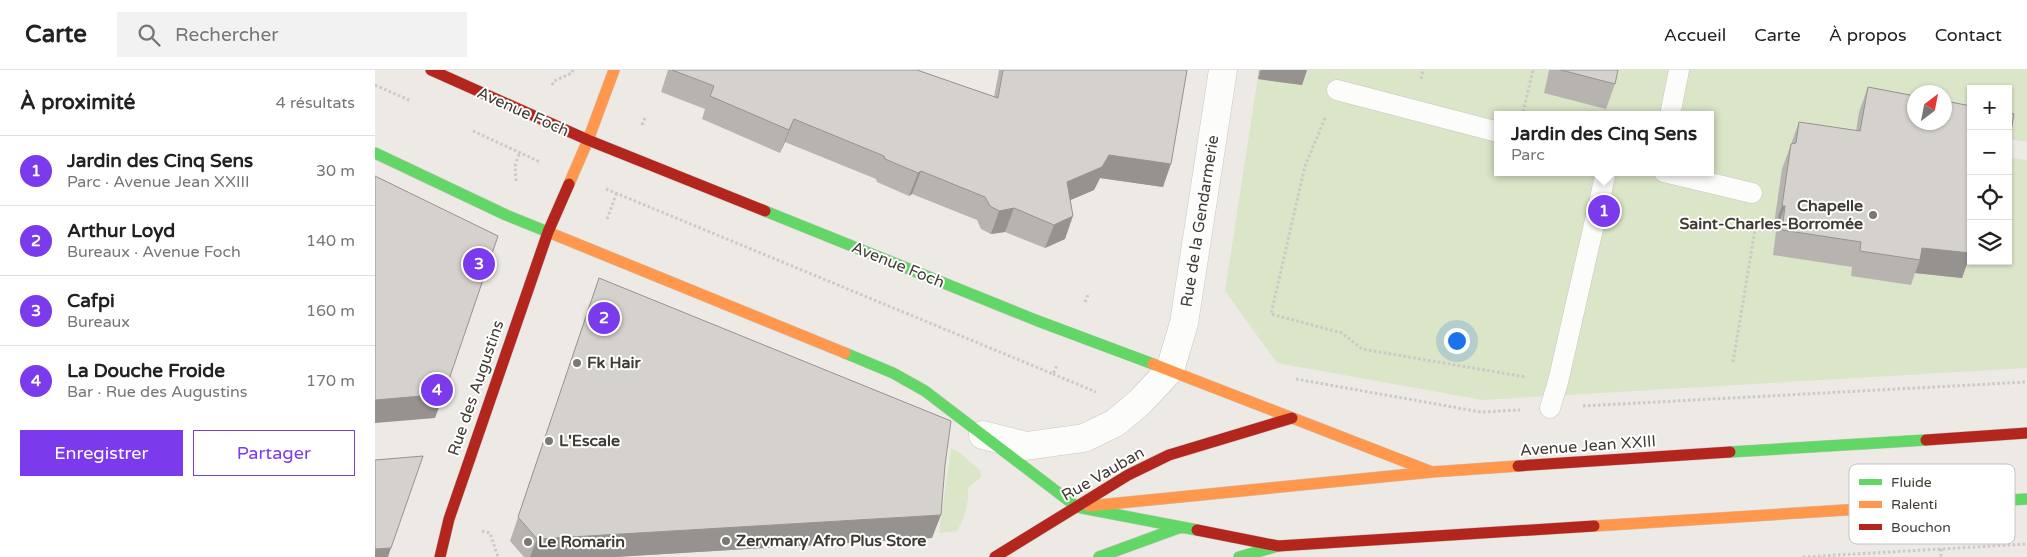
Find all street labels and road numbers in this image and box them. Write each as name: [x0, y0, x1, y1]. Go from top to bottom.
street label: Avenue Foch: [474, 83, 572, 141]
street label: Rue de la Gendarmerie: [1177, 134, 1223, 308]
street label: Avenue Foch: [849, 237, 947, 293]
street label: Rue des Augustins: [443, 318, 509, 458]
street label: Avenue Jean XXIII: [1519, 431, 1657, 461]
street label: Rue Vauban: [1058, 442, 1148, 506]

